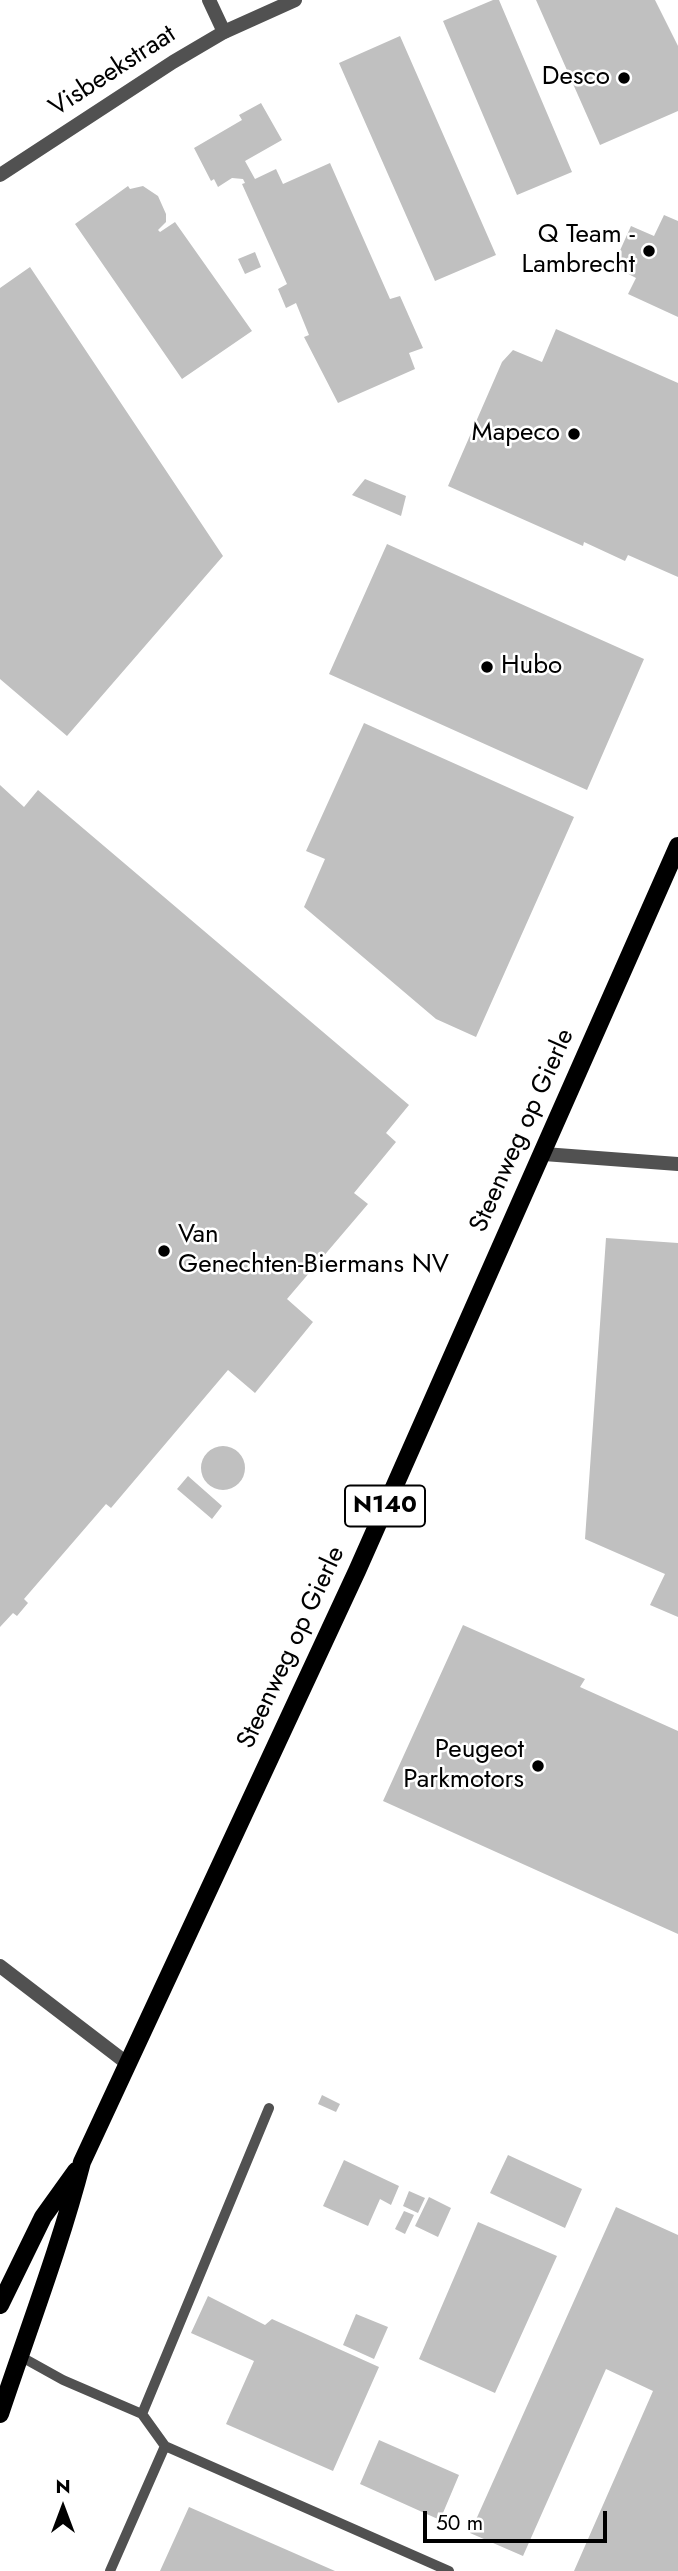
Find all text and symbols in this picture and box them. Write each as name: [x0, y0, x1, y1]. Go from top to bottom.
street label: Visbeekstraat: [44, 20, 182, 124]
place label: Desco: [542, 62, 610, 94]
marker: Desco: [616, 70, 632, 86]
place label: Q Team - Lambrecht: [521, 220, 635, 282]
marker: Q Team - Lambrecht: [641, 243, 657, 259]
place label: Mapeco: [472, 418, 560, 450]
marker: Mapeco: [566, 426, 582, 442]
place label: Hubo: [501, 651, 562, 683]
marker: Hubo: [479, 659, 495, 675]
street label: Steenweg op Gierle: [464, 1024, 582, 1238]
place label: Van Genechten-Biermans NV: [178, 1220, 449, 1282]
marker: Van Genechten-Biermans NV: [156, 1243, 172, 1259]
road number: N140: [345, 1486, 425, 1526]
street label: Steenweg op Gierle: [231, 1542, 353, 1754]
place label: Peugeot Parkmotors: [403, 1735, 524, 1796]
marker: Peugeot Parkmotors: [530, 1758, 546, 1774]
north arrow: [28, 2473, 98, 2543]
text: N: [55, 2473, 71, 2500]
scale bar: [426, 2498, 610, 2542]
text: 50 m: [436, 2508, 483, 2538]

